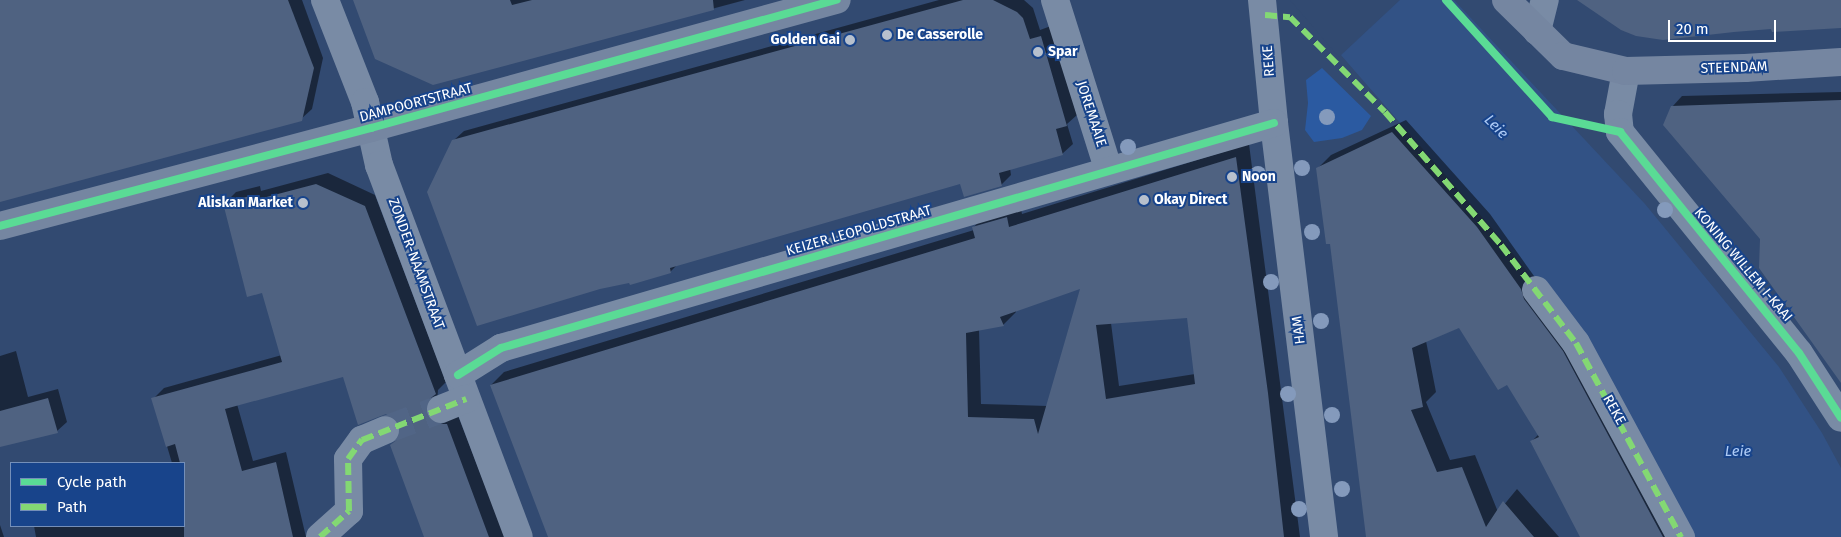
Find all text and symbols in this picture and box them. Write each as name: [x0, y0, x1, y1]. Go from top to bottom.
scale bar: [1671, 10, 1778, 42]
text: 20 m: [1676, 20, 1709, 38]
place label: De Casserolle: [897, 27, 983, 43]
marker: De Casserolle: [881, 29, 893, 41]
place label: Golden Gai: [771, 32, 840, 48]
marker: Golden Gai: [844, 34, 856, 46]
place label: Spar: [1048, 44, 1078, 60]
street label: REKE: [1260, 45, 1278, 77]
marker: Spar: [1032, 46, 1044, 58]
street label: STEENDAM: [1700, 58, 1768, 78]
street label: JOREMAAIE: [1072, 79, 1110, 149]
street label: DAMPOORTSTRAAT: [358, 80, 474, 126]
water label: Leie: [1480, 111, 1512, 143]
place label: Noon: [1242, 169, 1276, 185]
marker: Noon: [1226, 171, 1238, 183]
place label: Okay Direct: [1154, 192, 1227, 208]
marker: Okay Direct: [1138, 194, 1150, 206]
place label: Aliskan Market: [198, 195, 293, 211]
street label: ZONDER-NAAMSTRAAT: [384, 196, 448, 332]
marker: Aliskan Market: [297, 197, 309, 209]
street label: KEIZER LEOPOLDSTRAAT: [784, 202, 934, 260]
street label: KONING WILLEM I-KAAI: [1690, 205, 1796, 325]
street label: HAM: [1289, 315, 1309, 345]
street label: REKE: [1599, 392, 1629, 428]
water label: Leie: [1725, 443, 1751, 461]
legend: [10, 462, 185, 527]
text: Cycle path: [57, 473, 127, 491]
text: Path: [57, 498, 87, 516]

